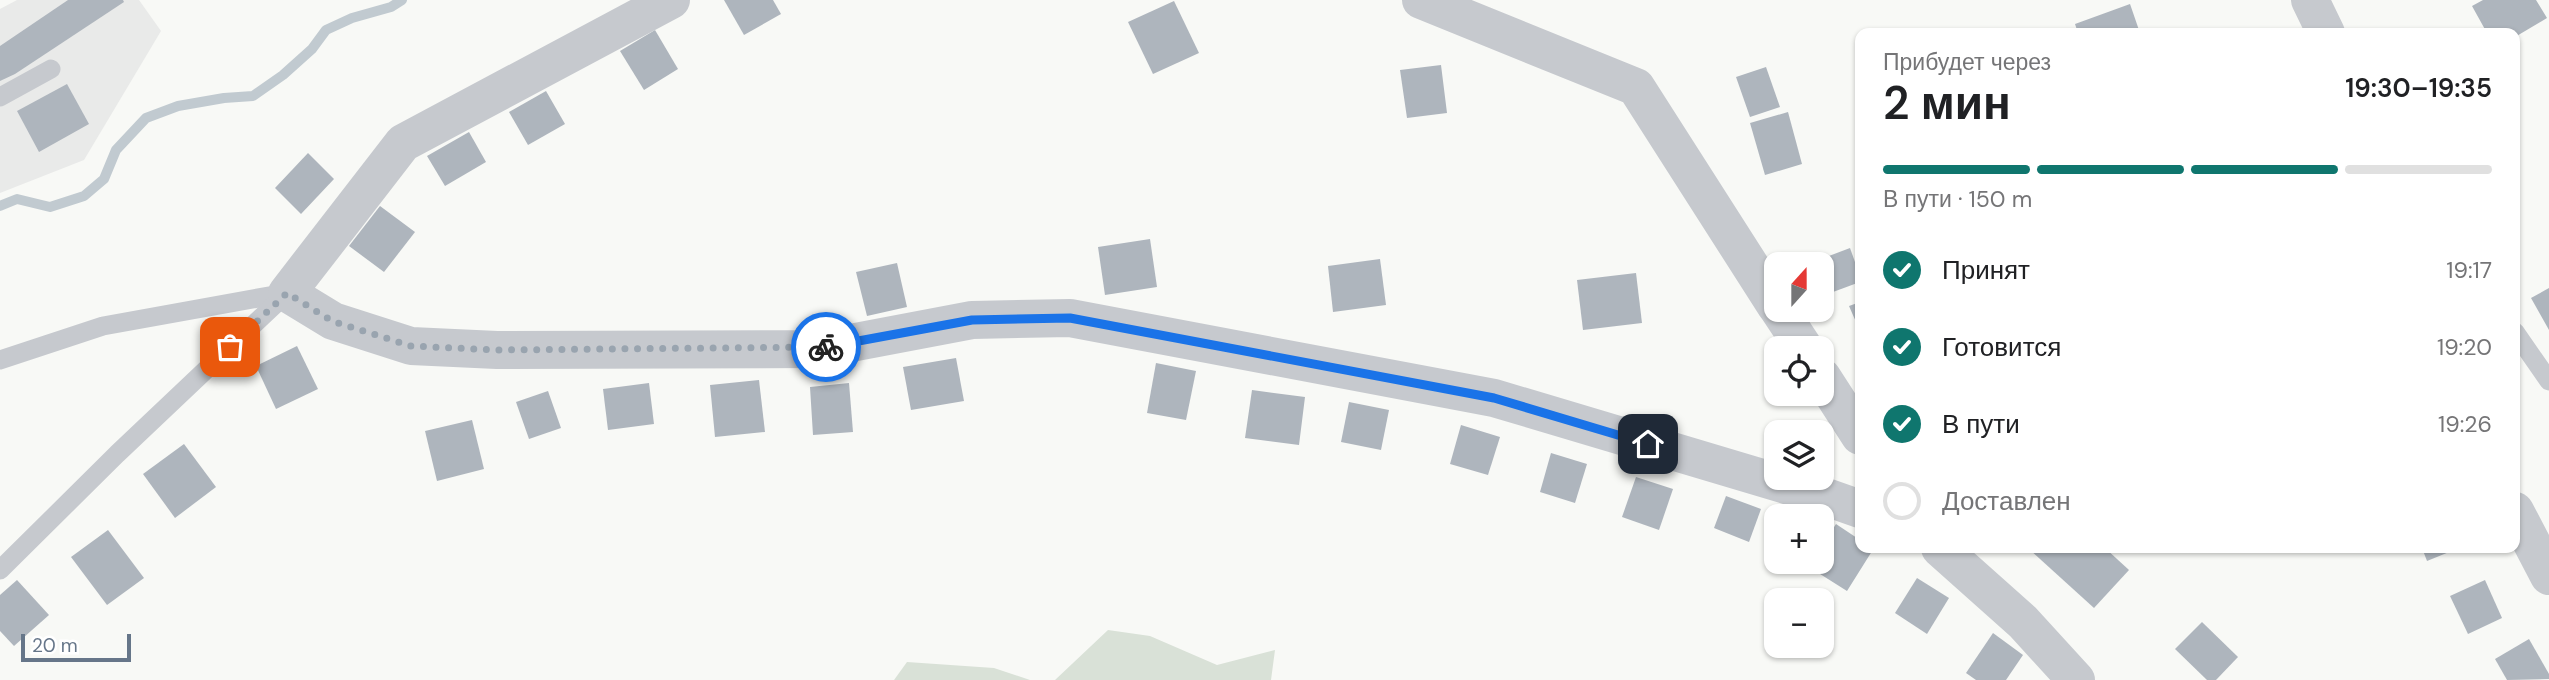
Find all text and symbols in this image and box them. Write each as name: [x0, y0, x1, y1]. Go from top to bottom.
text: Прибудет через: [1883, 47, 2051, 77]
text: 19:30–19:35: [2345, 71, 2492, 105]
text: 2 мин: [1883, 73, 2011, 133]
text: В пути · 150 m: [1883, 184, 2032, 214]
icon: check: [1883, 251, 1921, 289]
north arrow: [1764, 252, 1834, 322]
map controls: [1764, 252, 1834, 658]
text: Принят: [1942, 253, 2030, 287]
text: 19:17: [2446, 255, 2492, 285]
courier: [791, 312, 861, 382]
pin: [200, 317, 260, 377]
icon: bag: [211, 328, 249, 366]
icon: bike: [807, 328, 845, 366]
icon: check: [1883, 328, 1921, 366]
text: Готовится: [1942, 330, 2061, 364]
text: 19:20: [2437, 332, 2492, 362]
button: locate: [1764, 336, 1834, 406]
icon: check: [1883, 405, 1921, 443]
text: В пути: [1942, 407, 2020, 441]
text: 19:26: [2438, 409, 2492, 439]
pin: [1618, 414, 1678, 474]
button: layers: [1764, 420, 1834, 490]
icon: home: [1629, 425, 1667, 463]
text: Доставлен: [1942, 484, 2071, 518]
button: +: [1764, 504, 1834, 574]
button: −: [1764, 588, 1834, 658]
scale bar: [21, 631, 131, 663]
text: 20 m: [32, 633, 78, 658]

